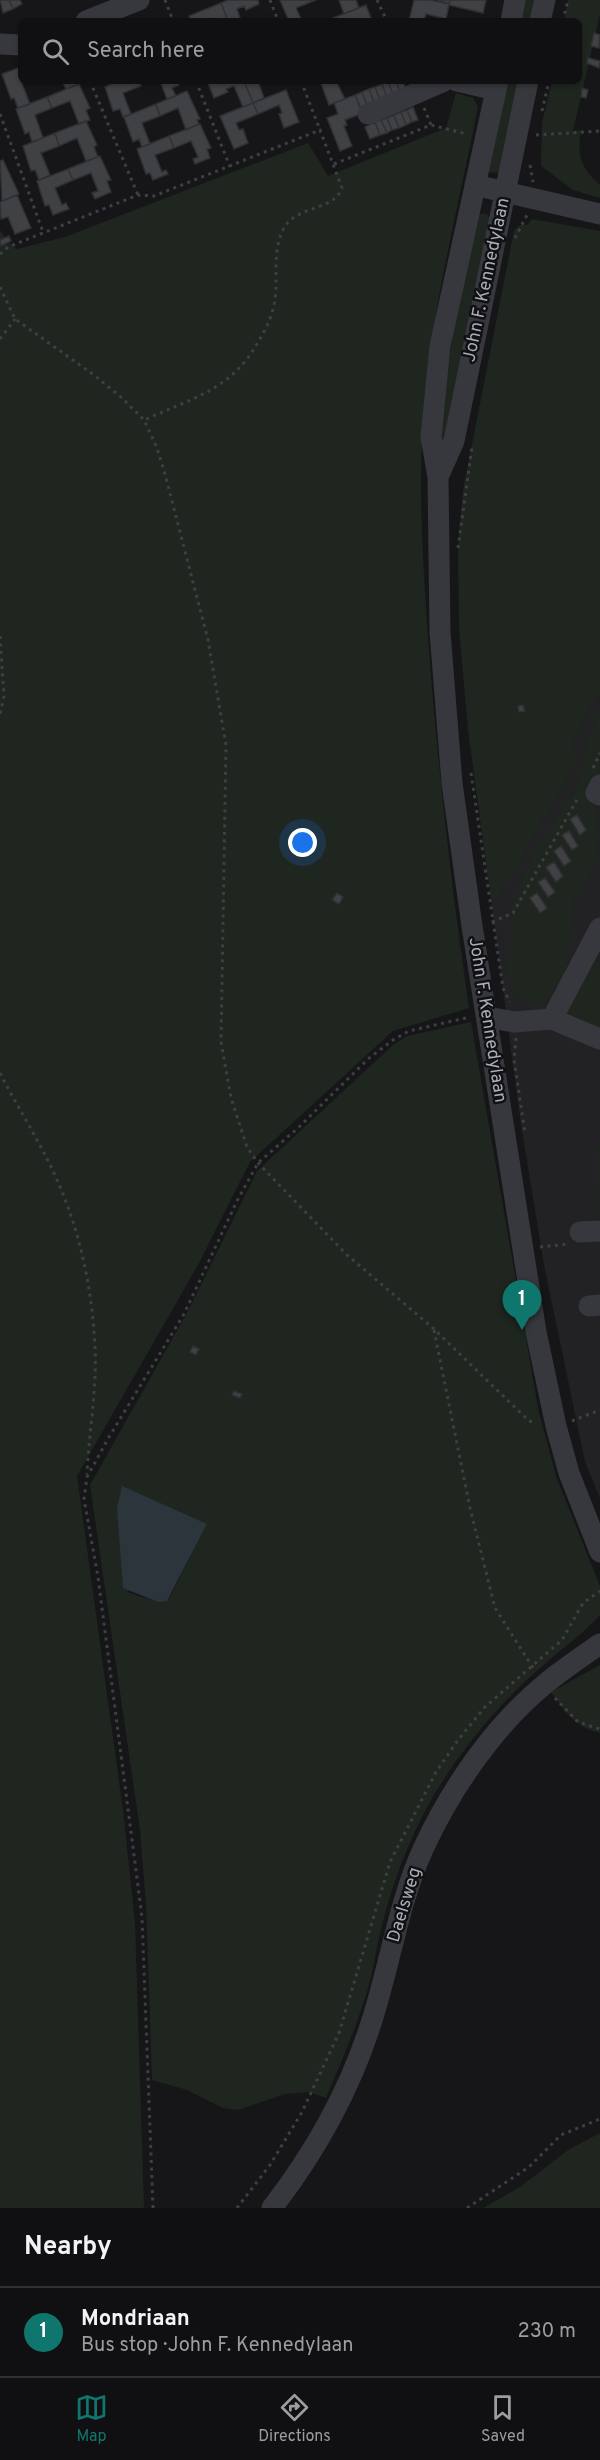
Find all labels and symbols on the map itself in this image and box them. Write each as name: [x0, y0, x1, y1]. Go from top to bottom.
street label: John F. Kennedylaan: [458, 196, 516, 364]
your location: [288, 828, 317, 857]
street label: John F. Kennedylaan: [463, 936, 511, 1104]
pin: 1: [502, 1280, 542, 1330]
street label: Daelsweg: [383, 1865, 427, 1945]

